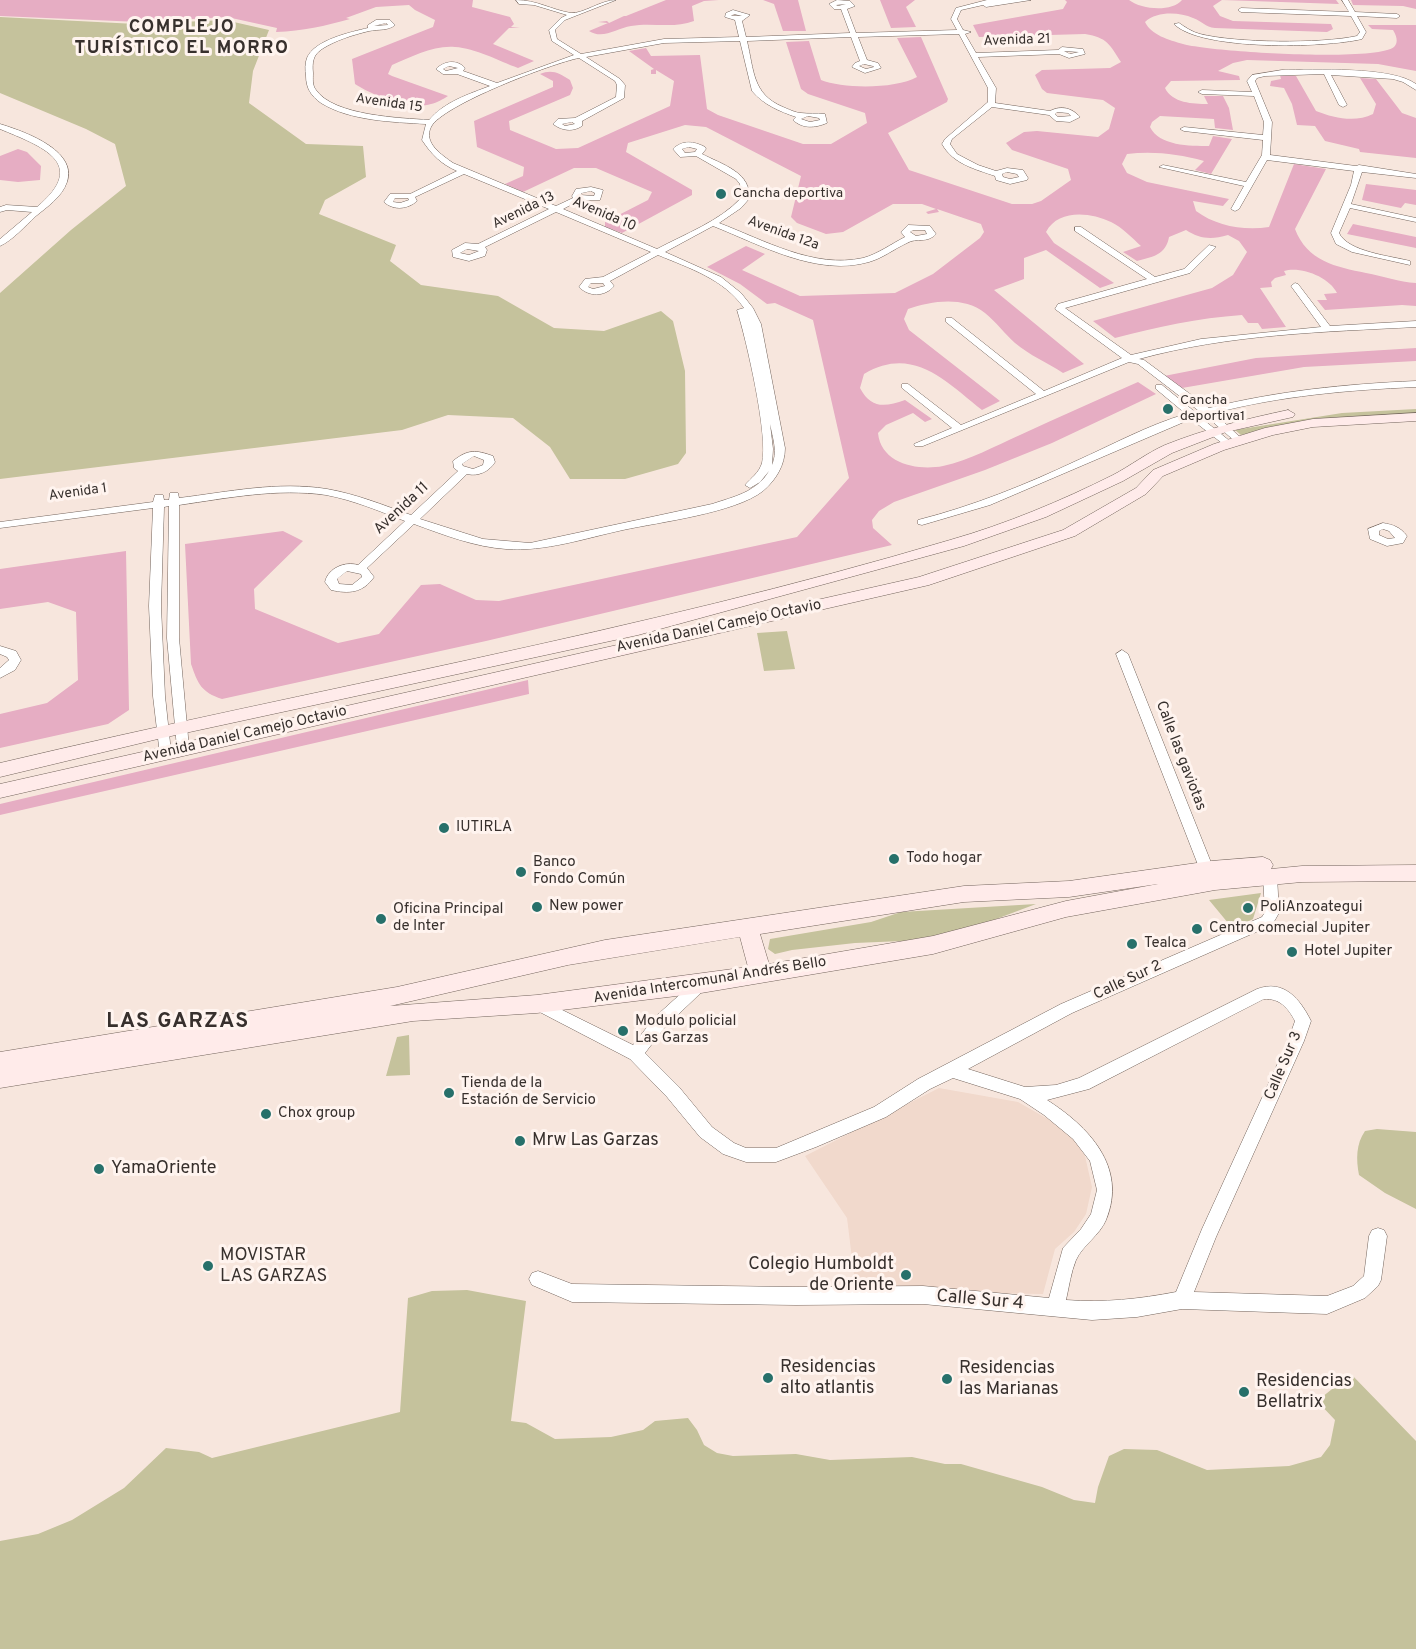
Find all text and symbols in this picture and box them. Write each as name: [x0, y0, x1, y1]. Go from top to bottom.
district label: COMPLEJO TURÍSTICO EL MORRO: [75, 17, 289, 60]
street label: Avenida 21: [983, 31, 1051, 51]
street label: Avenida 15: [354, 91, 424, 117]
place label: Cancha deportiva: [733, 186, 843, 202]
marker: Cancha deportiva: [714, 187, 728, 201]
street label: Avenida 13: [490, 189, 558, 233]
street label: Avenida 10: [570, 194, 638, 236]
street label: Avenida 12a: [745, 213, 821, 255]
place label: Cancha deportiva1: [1180, 393, 1245, 425]
marker: Cancha deportiva1: [1161, 402, 1175, 416]
street label: Avenida 11: [371, 479, 433, 539]
street label: Avenida 1: [48, 481, 108, 505]
street label: Avenida Daniel Camejo Octavio: [615, 596, 823, 658]
street label: Calle las gaviotas: [1151, 699, 1209, 813]
street label: Avenida Daniel Camejo Octavio: [141, 703, 349, 767]
place label: IUTIRLA: [456, 819, 512, 837]
marker: IUTIRLA: [437, 821, 451, 835]
place label: Todo hogar: [906, 850, 982, 868]
marker: Todo hogar: [887, 852, 901, 866]
place label: Banco Fondo Común: [533, 854, 625, 889]
marker: Banco Fondo Común: [514, 865, 528, 879]
place label: New power: [549, 898, 623, 916]
place label: PoliAnzoategui: [1260, 899, 1362, 917]
marker: New power: [530, 900, 544, 914]
place label: Oficina Principal de Inter: [393, 901, 504, 936]
marker: PoliAnzoategui: [1241, 901, 1255, 915]
marker: Oficina Principal de Inter: [374, 912, 388, 926]
place label: Centro comecial Jupiter: [1209, 920, 1370, 938]
marker: Centro comecial Jupiter: [1190, 922, 1204, 936]
place label: Tealca: [1144, 935, 1186, 953]
marker: Tealca: [1125, 937, 1139, 951]
place label: Hotel Jupiter: [1304, 943, 1392, 961]
marker: Hotel Jupiter: [1285, 945, 1299, 959]
street label: Avenida Intercomunal Andrés Bello: [592, 954, 828, 1008]
street label: Calle Sur 2: [1091, 957, 1165, 1005]
district label: LAS GARZAS: [106, 1010, 250, 1036]
place label: Modulo policial Las Garzas: [635, 1013, 736, 1048]
marker: Modulo policial Las Garzas: [616, 1024, 630, 1038]
street label: Calle Sur 3: [1261, 1029, 1307, 1103]
place label: Tienda de la Estación de Servicio: [461, 1075, 596, 1110]
marker: Tienda de la Estación de Servicio: [442, 1086, 456, 1100]
place label: Chox group: [278, 1105, 355, 1123]
marker: Chox group: [259, 1107, 273, 1121]
place label: Mrw Las Garzas: [532, 1130, 659, 1152]
marker: Mrw Las Garzas: [513, 1134, 527, 1148]
place label: YamaOriente: [111, 1158, 217, 1180]
marker: YamaOriente: [92, 1162, 106, 1176]
place label: MOVISTAR LAS GARZAS: [220, 1245, 327, 1288]
place label: Colegio Humboldt de Oriente: [748, 1254, 894, 1296]
marker: MOVISTAR LAS GARZAS: [201, 1259, 215, 1273]
marker: Colegio Humboldt de Oriente: [899, 1268, 913, 1282]
street label: Calle Sur 4: [935, 1286, 1025, 1316]
place label: Residencias alto atlantis: [780, 1357, 876, 1400]
place label: Residencias las Marianas: [959, 1358, 1059, 1400]
marker: Residencias alto atlantis: [761, 1371, 775, 1385]
place label: Residencias Bellatrix: [1256, 1371, 1352, 1414]
marker: Residencias las Marianas: [940, 1372, 954, 1386]
marker: Residencias Bellatrix: [1237, 1385, 1251, 1399]

